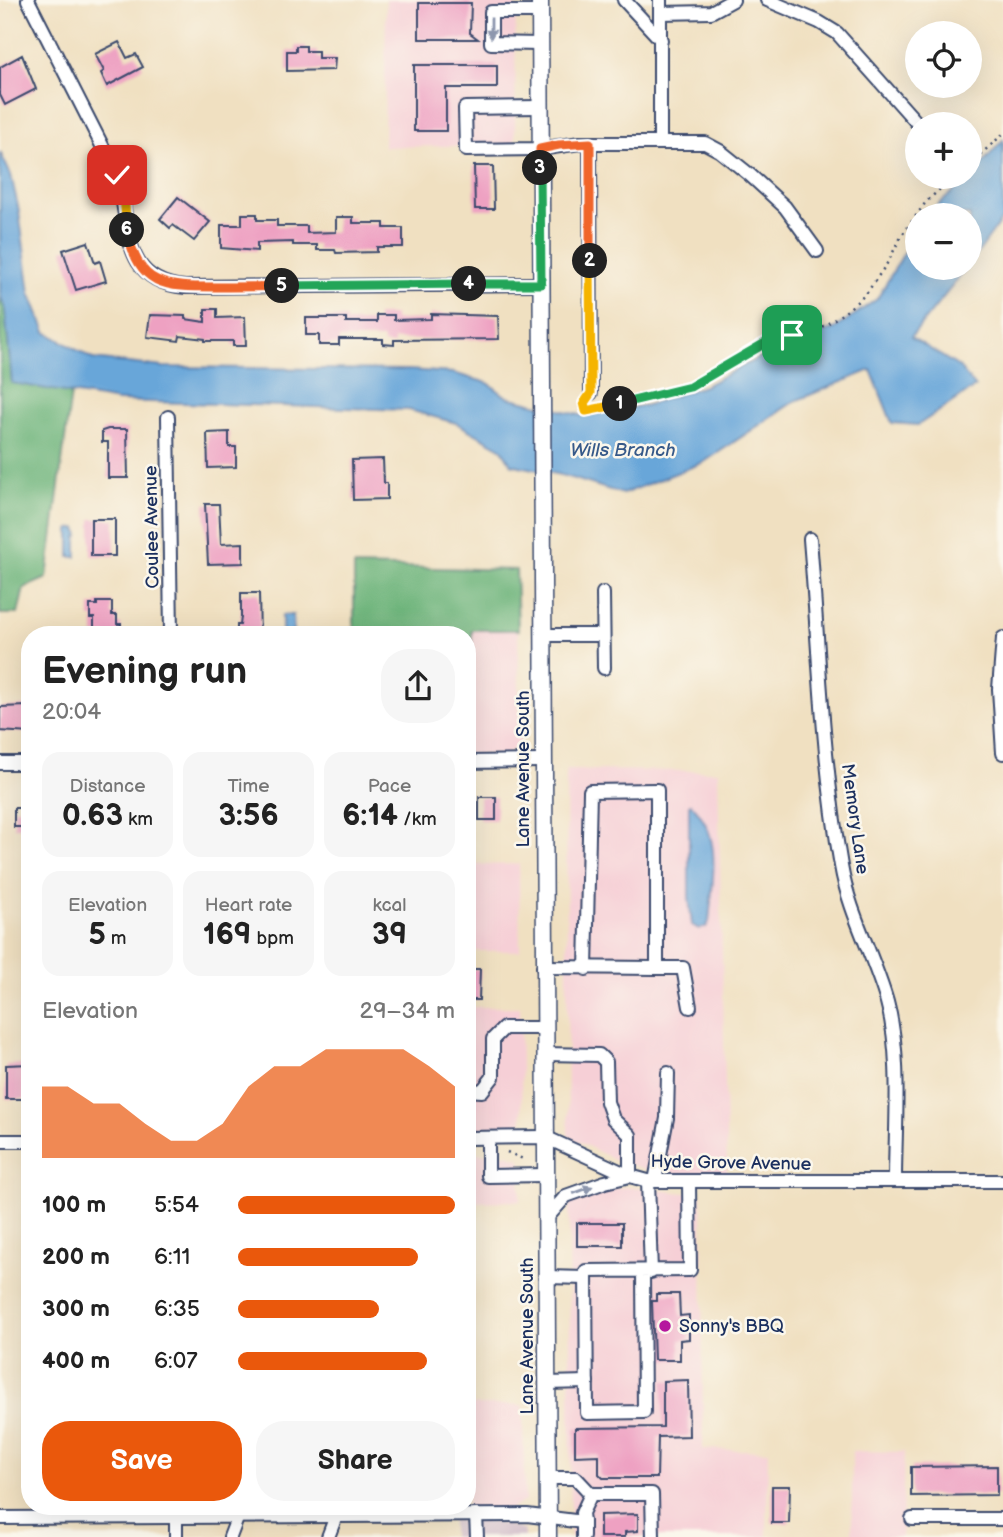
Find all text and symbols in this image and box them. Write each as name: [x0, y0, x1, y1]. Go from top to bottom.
one-way arrow: [485, 17, 497, 39]
map controls: [905, 21, 982, 280]
button: locate: [905, 21, 982, 98]
button: +: [905, 112, 982, 189]
pin: [87, 145, 147, 205]
pin: 3: [522, 150, 558, 186]
icon: check: [98, 156, 136, 194]
text: 3: [534, 156, 545, 179]
button: −: [905, 203, 982, 280]
pin: 6: [110, 212, 144, 247]
text: 6: [121, 218, 132, 241]
pin: 2: [572, 244, 608, 278]
text: 2: [584, 249, 595, 272]
pin: 4: [452, 266, 486, 302]
pin: 5: [264, 268, 300, 304]
text: 4: [463, 272, 474, 295]
text: 5: [276, 274, 287, 297]
pin: [762, 305, 822, 365]
icon: arrive: [773, 316, 811, 354]
pin: 1: [602, 386, 638, 422]
text: 1: [616, 392, 624, 415]
water label: Wills Branch: [570, 439, 676, 462]
street label: Coulee Avenue: [140, 465, 164, 589]
text: Evening run: [42, 649, 247, 694]
button: share: [381, 649, 455, 723]
street label: Lane Avenue South: [513, 690, 534, 848]
text: 20:04: [42, 698, 101, 726]
street label: Memory Lane: [837, 762, 873, 876]
text: Distance: [70, 775, 145, 798]
text: Time: [227, 775, 270, 798]
text: Pace: [368, 775, 411, 798]
text: 0.63: [62, 798, 123, 834]
text: 3:56: [218, 798, 279, 834]
text: 6:14: [342, 798, 398, 834]
text: km: [123, 808, 153, 831]
text: /km: [398, 808, 437, 831]
text: Elevation: [68, 894, 147, 917]
text: Heart rate: [205, 894, 292, 917]
text: kcal: [372, 894, 407, 917]
text: 5: [88, 917, 106, 953]
text: 169: [203, 917, 251, 953]
text: 39: [372, 917, 407, 953]
text: m: [106, 927, 127, 950]
text: bpm: [251, 927, 294, 950]
text: Elevation: [42, 997, 138, 1025]
text: 29–34 m: [360, 997, 455, 1025]
street label: Hyde Grove Avenue: [650, 1151, 812, 1175]
one-way arrow: [573, 1184, 594, 1195]
text: 100 m: [42, 1191, 106, 1219]
text: 5:54: [154, 1191, 199, 1219]
text: 200 m: [42, 1243, 110, 1271]
text: 6:11: [154, 1243, 191, 1271]
street label: Lane Avenue South: [517, 1257, 538, 1415]
text: 300 m: [42, 1295, 110, 1323]
text: 6:35: [154, 1295, 200, 1323]
place label: Sonny's BBQ: [679, 1316, 784, 1337]
marker: Sonny's BBQ: [657, 1318, 673, 1334]
text: 400 m: [42, 1347, 110, 1375]
text: 6:07: [154, 1347, 198, 1375]
button: Save: [42, 1421, 242, 1501]
button: Share: [256, 1421, 455, 1501]

